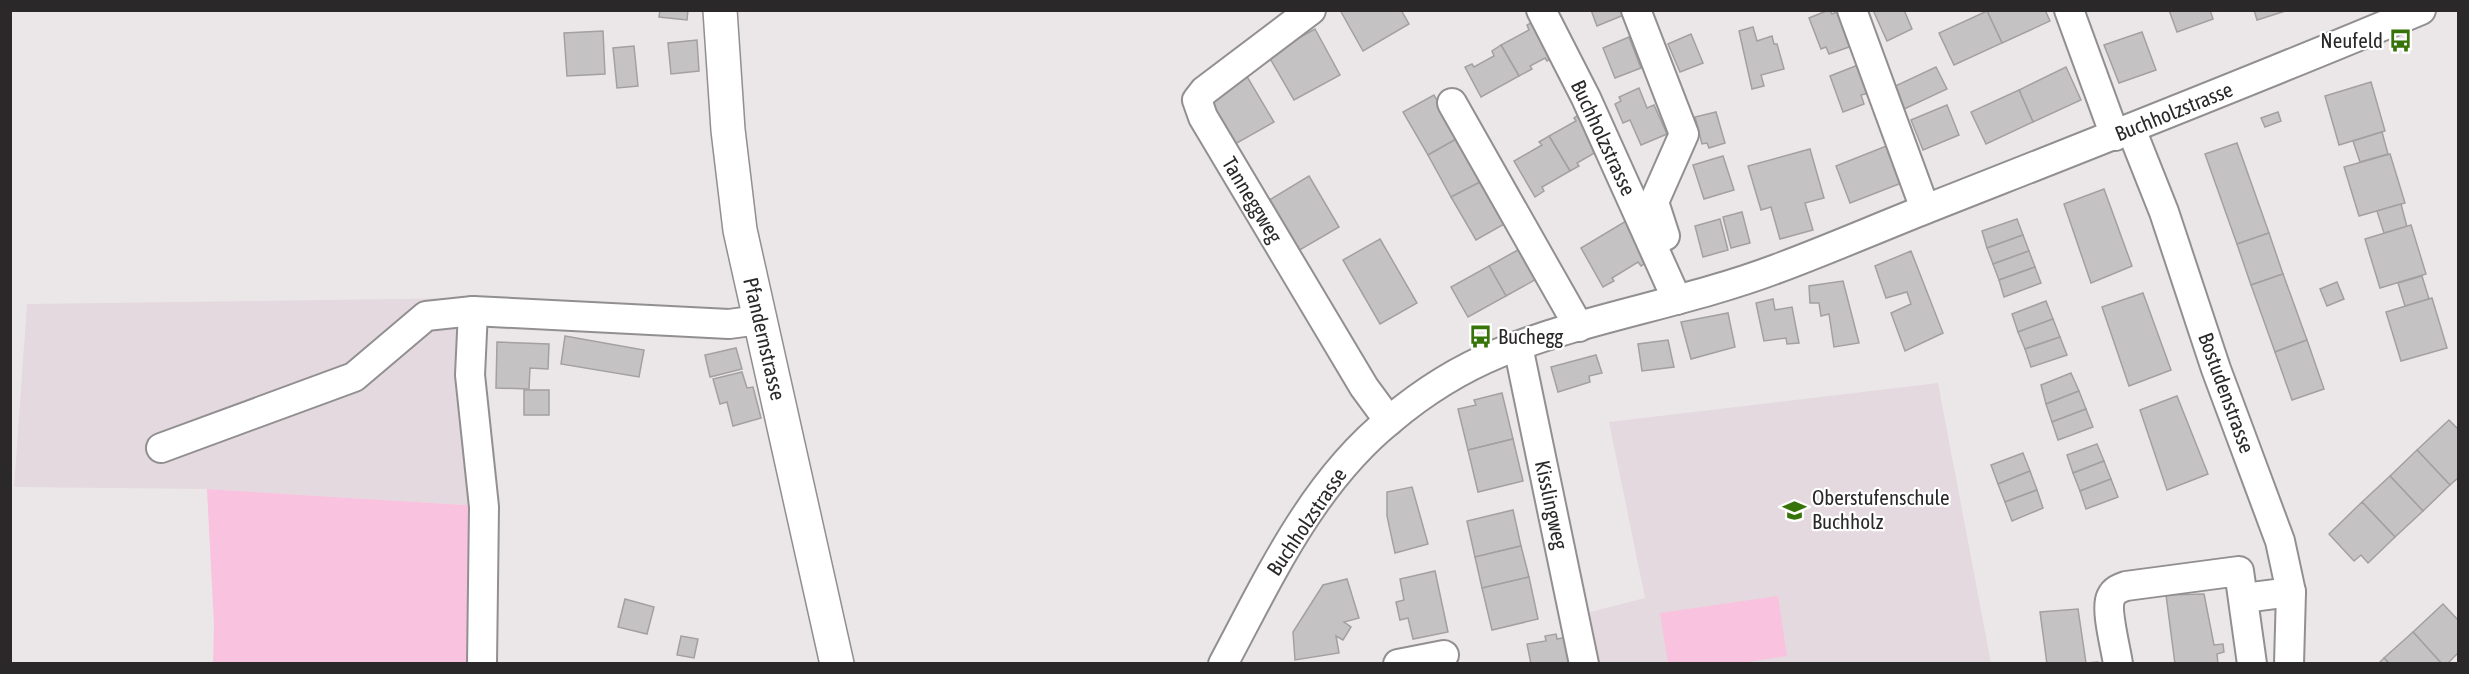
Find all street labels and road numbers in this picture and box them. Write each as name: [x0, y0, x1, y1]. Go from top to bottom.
street label: Buchholzstrasse: [1567, 76, 1641, 199]
street label: Buchholzstrasse: [2111, 77, 2236, 146]
street label: Tanneggweg: [1218, 152, 1288, 247]
street label: Pfandernstrasse: [739, 275, 791, 403]
street label: Bostudenstrasse: [2194, 329, 2260, 456]
street label: Kisslingweg: [1531, 458, 1573, 552]
street label: Buchholzstrasse: [1261, 463, 1351, 580]

